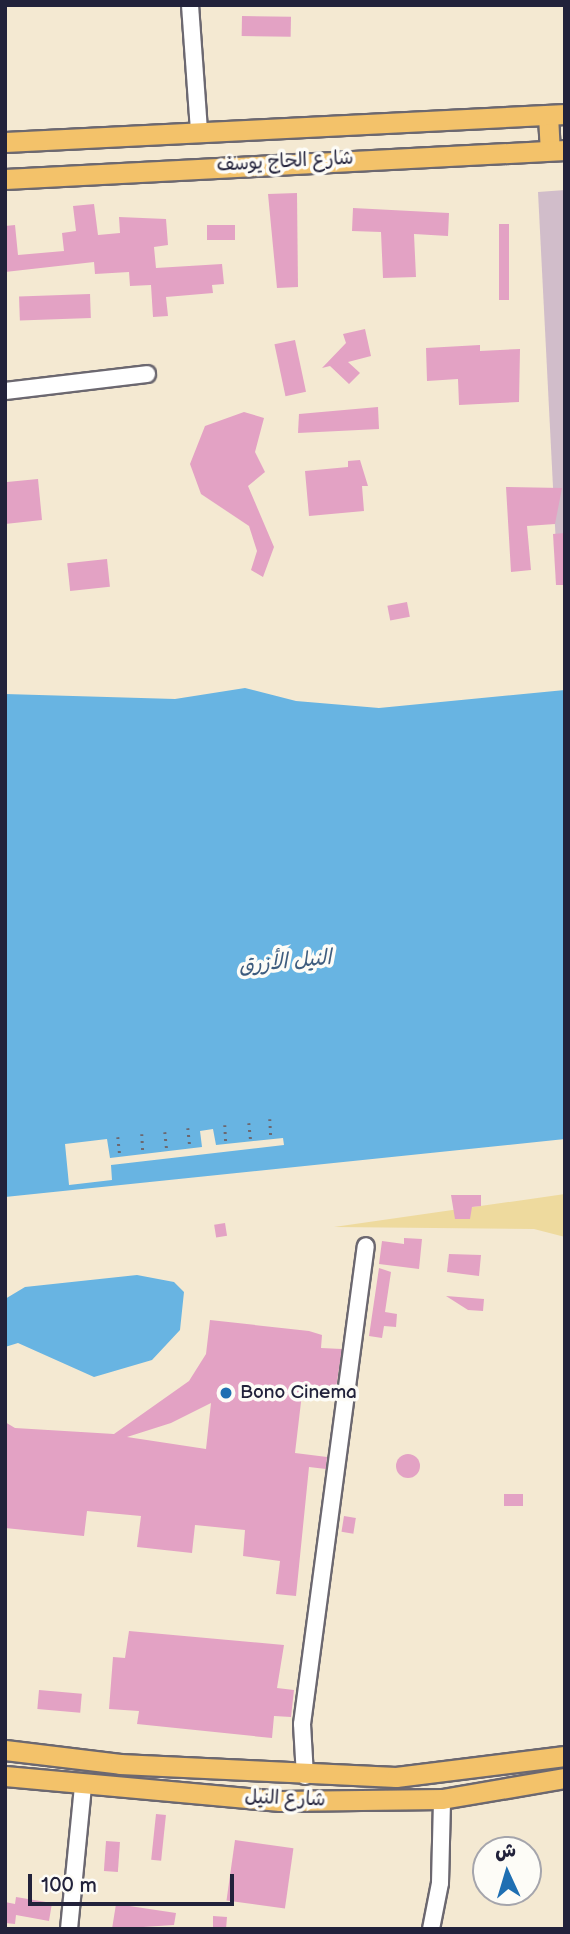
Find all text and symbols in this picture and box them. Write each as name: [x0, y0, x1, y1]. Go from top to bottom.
street label: شارع الحاج يوسف: [216, 147, 354, 177]
water label: النيل الأزرق: [238, 945, 332, 979]
place label: Bono Cinema: [240, 1382, 357, 1404]
marker: Bono Cinema: [218, 1385, 234, 1401]
street label: شارع النيل: [244, 1786, 326, 1812]
north arrow: [472, 1836, 542, 1906]
text: ش: [494, 1839, 517, 1864]
scale bar: [32, 1860, 238, 1904]
text: 100 m: [41, 1873, 97, 1898]

